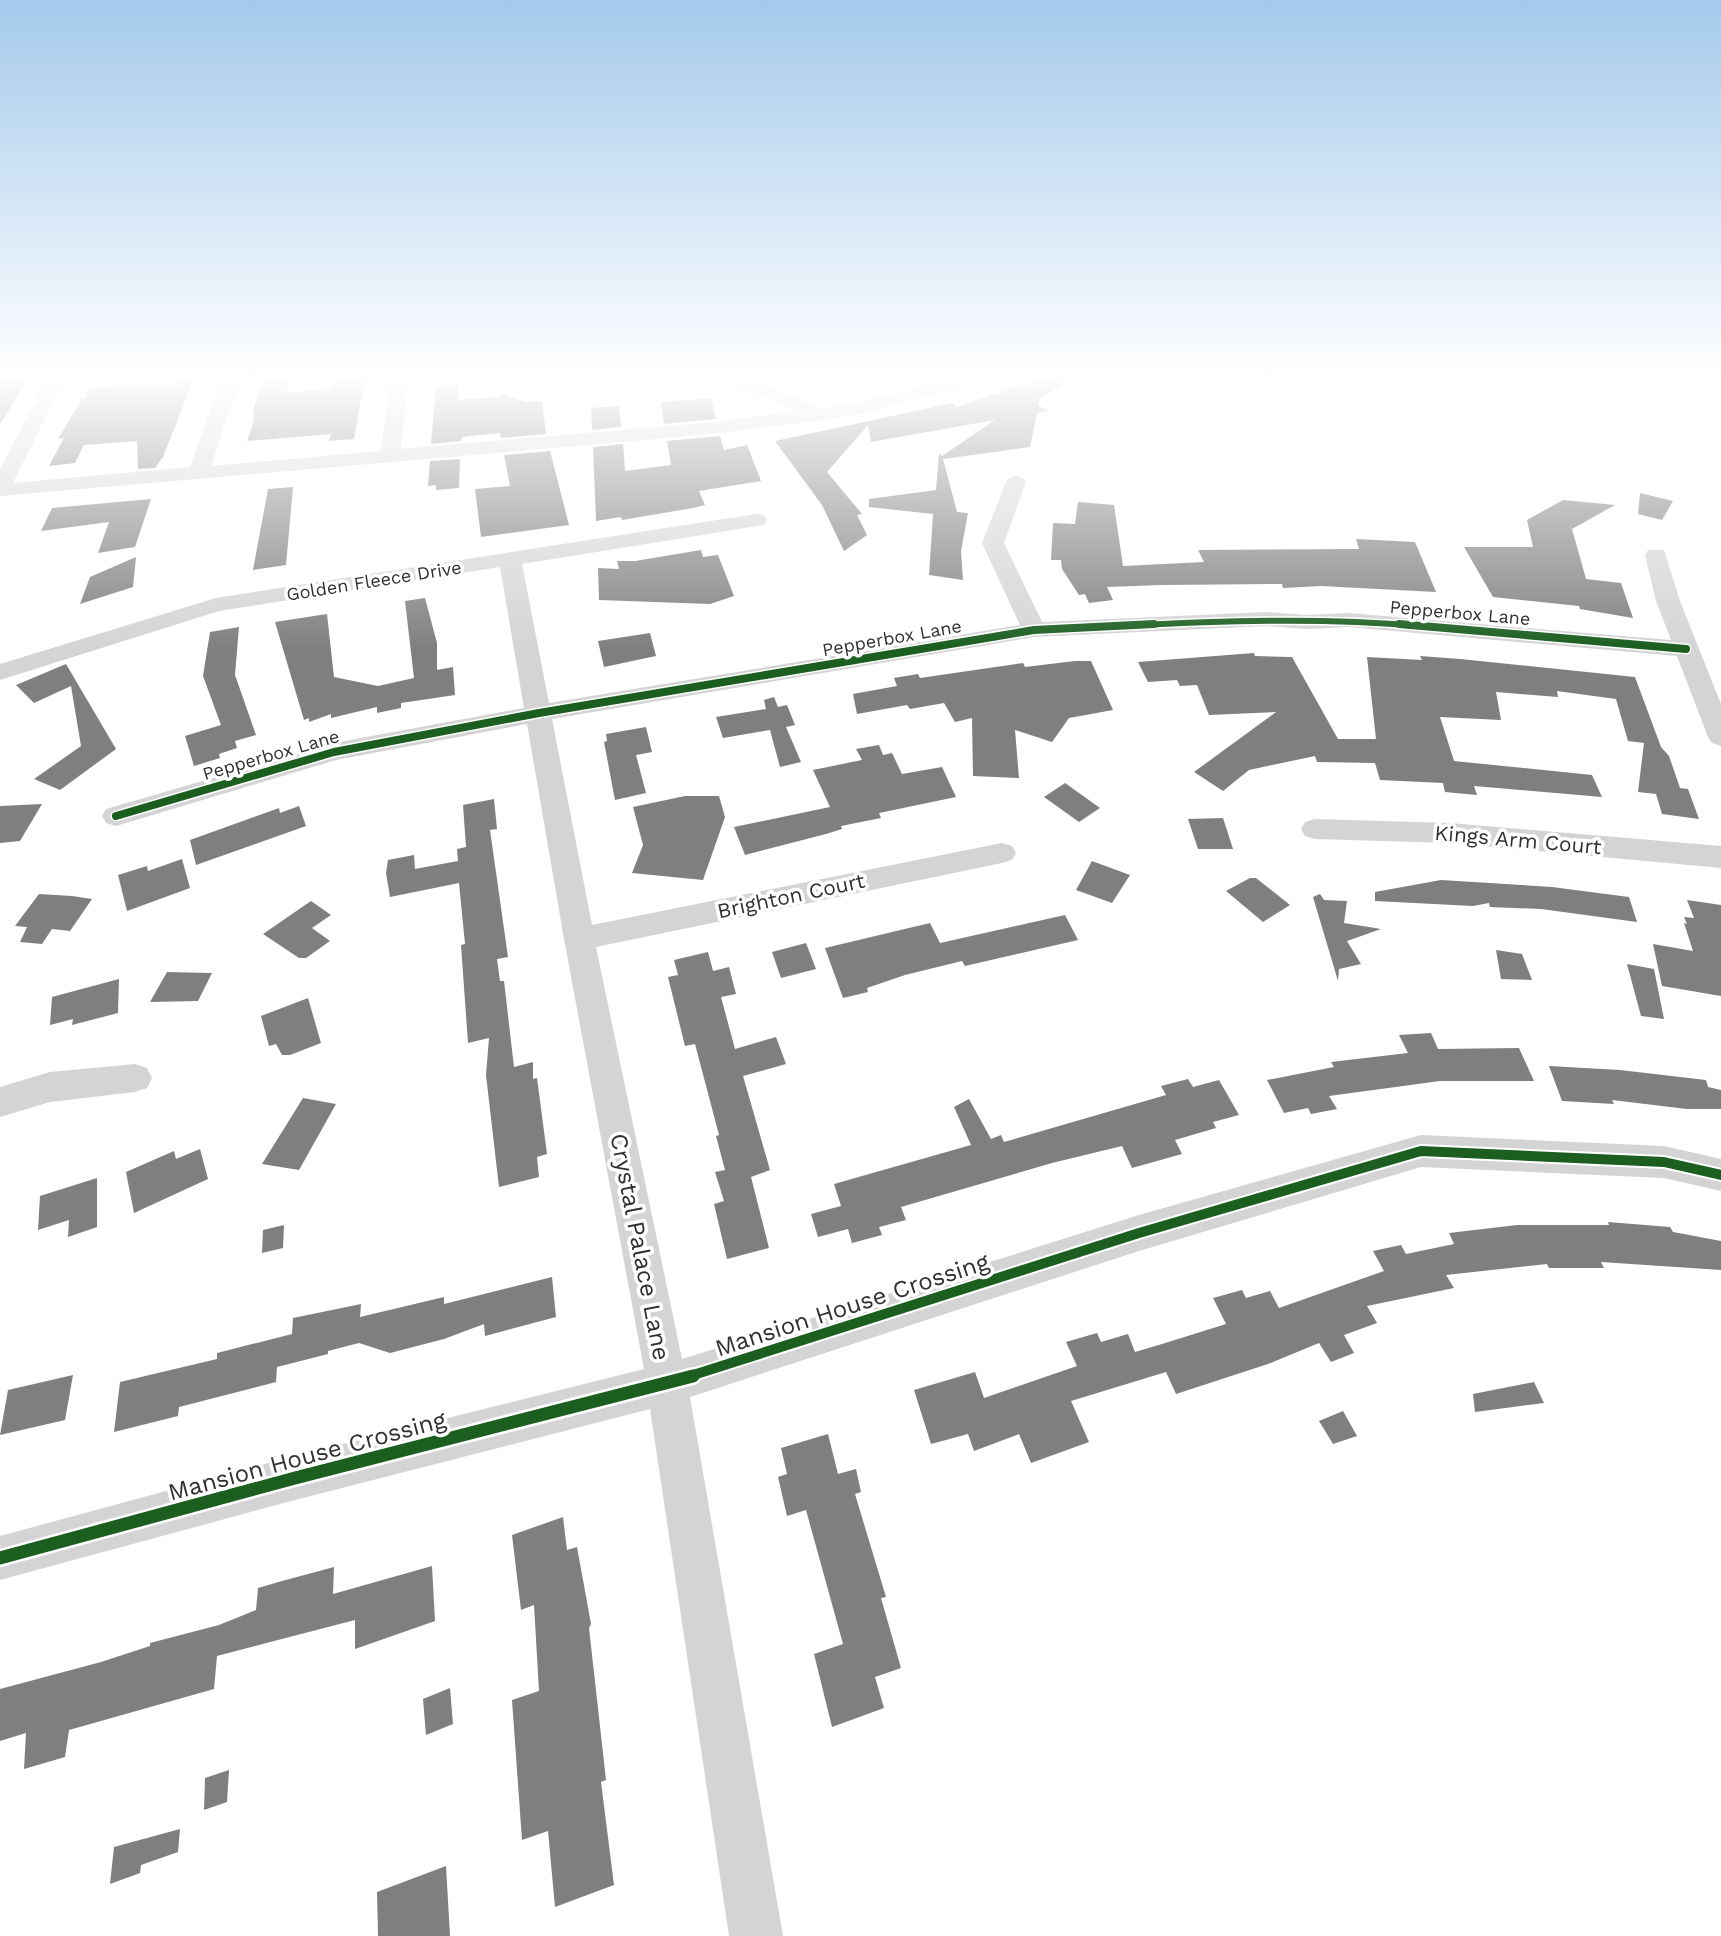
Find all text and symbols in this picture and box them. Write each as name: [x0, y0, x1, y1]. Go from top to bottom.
street label: Golden Fleece Drive: [285, 556, 463, 605]
street label: Pepperbox Lane: [1389, 596, 1531, 629]
street label: Pepperbox Lane: [821, 615, 963, 660]
street label: Pepperbox Lane: [200, 725, 342, 784]
street label: Kings Arm Court: [1434, 820, 1603, 859]
street label: Brighton Court: [715, 868, 867, 923]
street label: Crystal Palace Lane: [604, 1131, 676, 1363]
street label: Mansion House Crossing: [712, 1247, 993, 1363]
street label: Mansion House Crossing: [165, 1405, 449, 1507]

